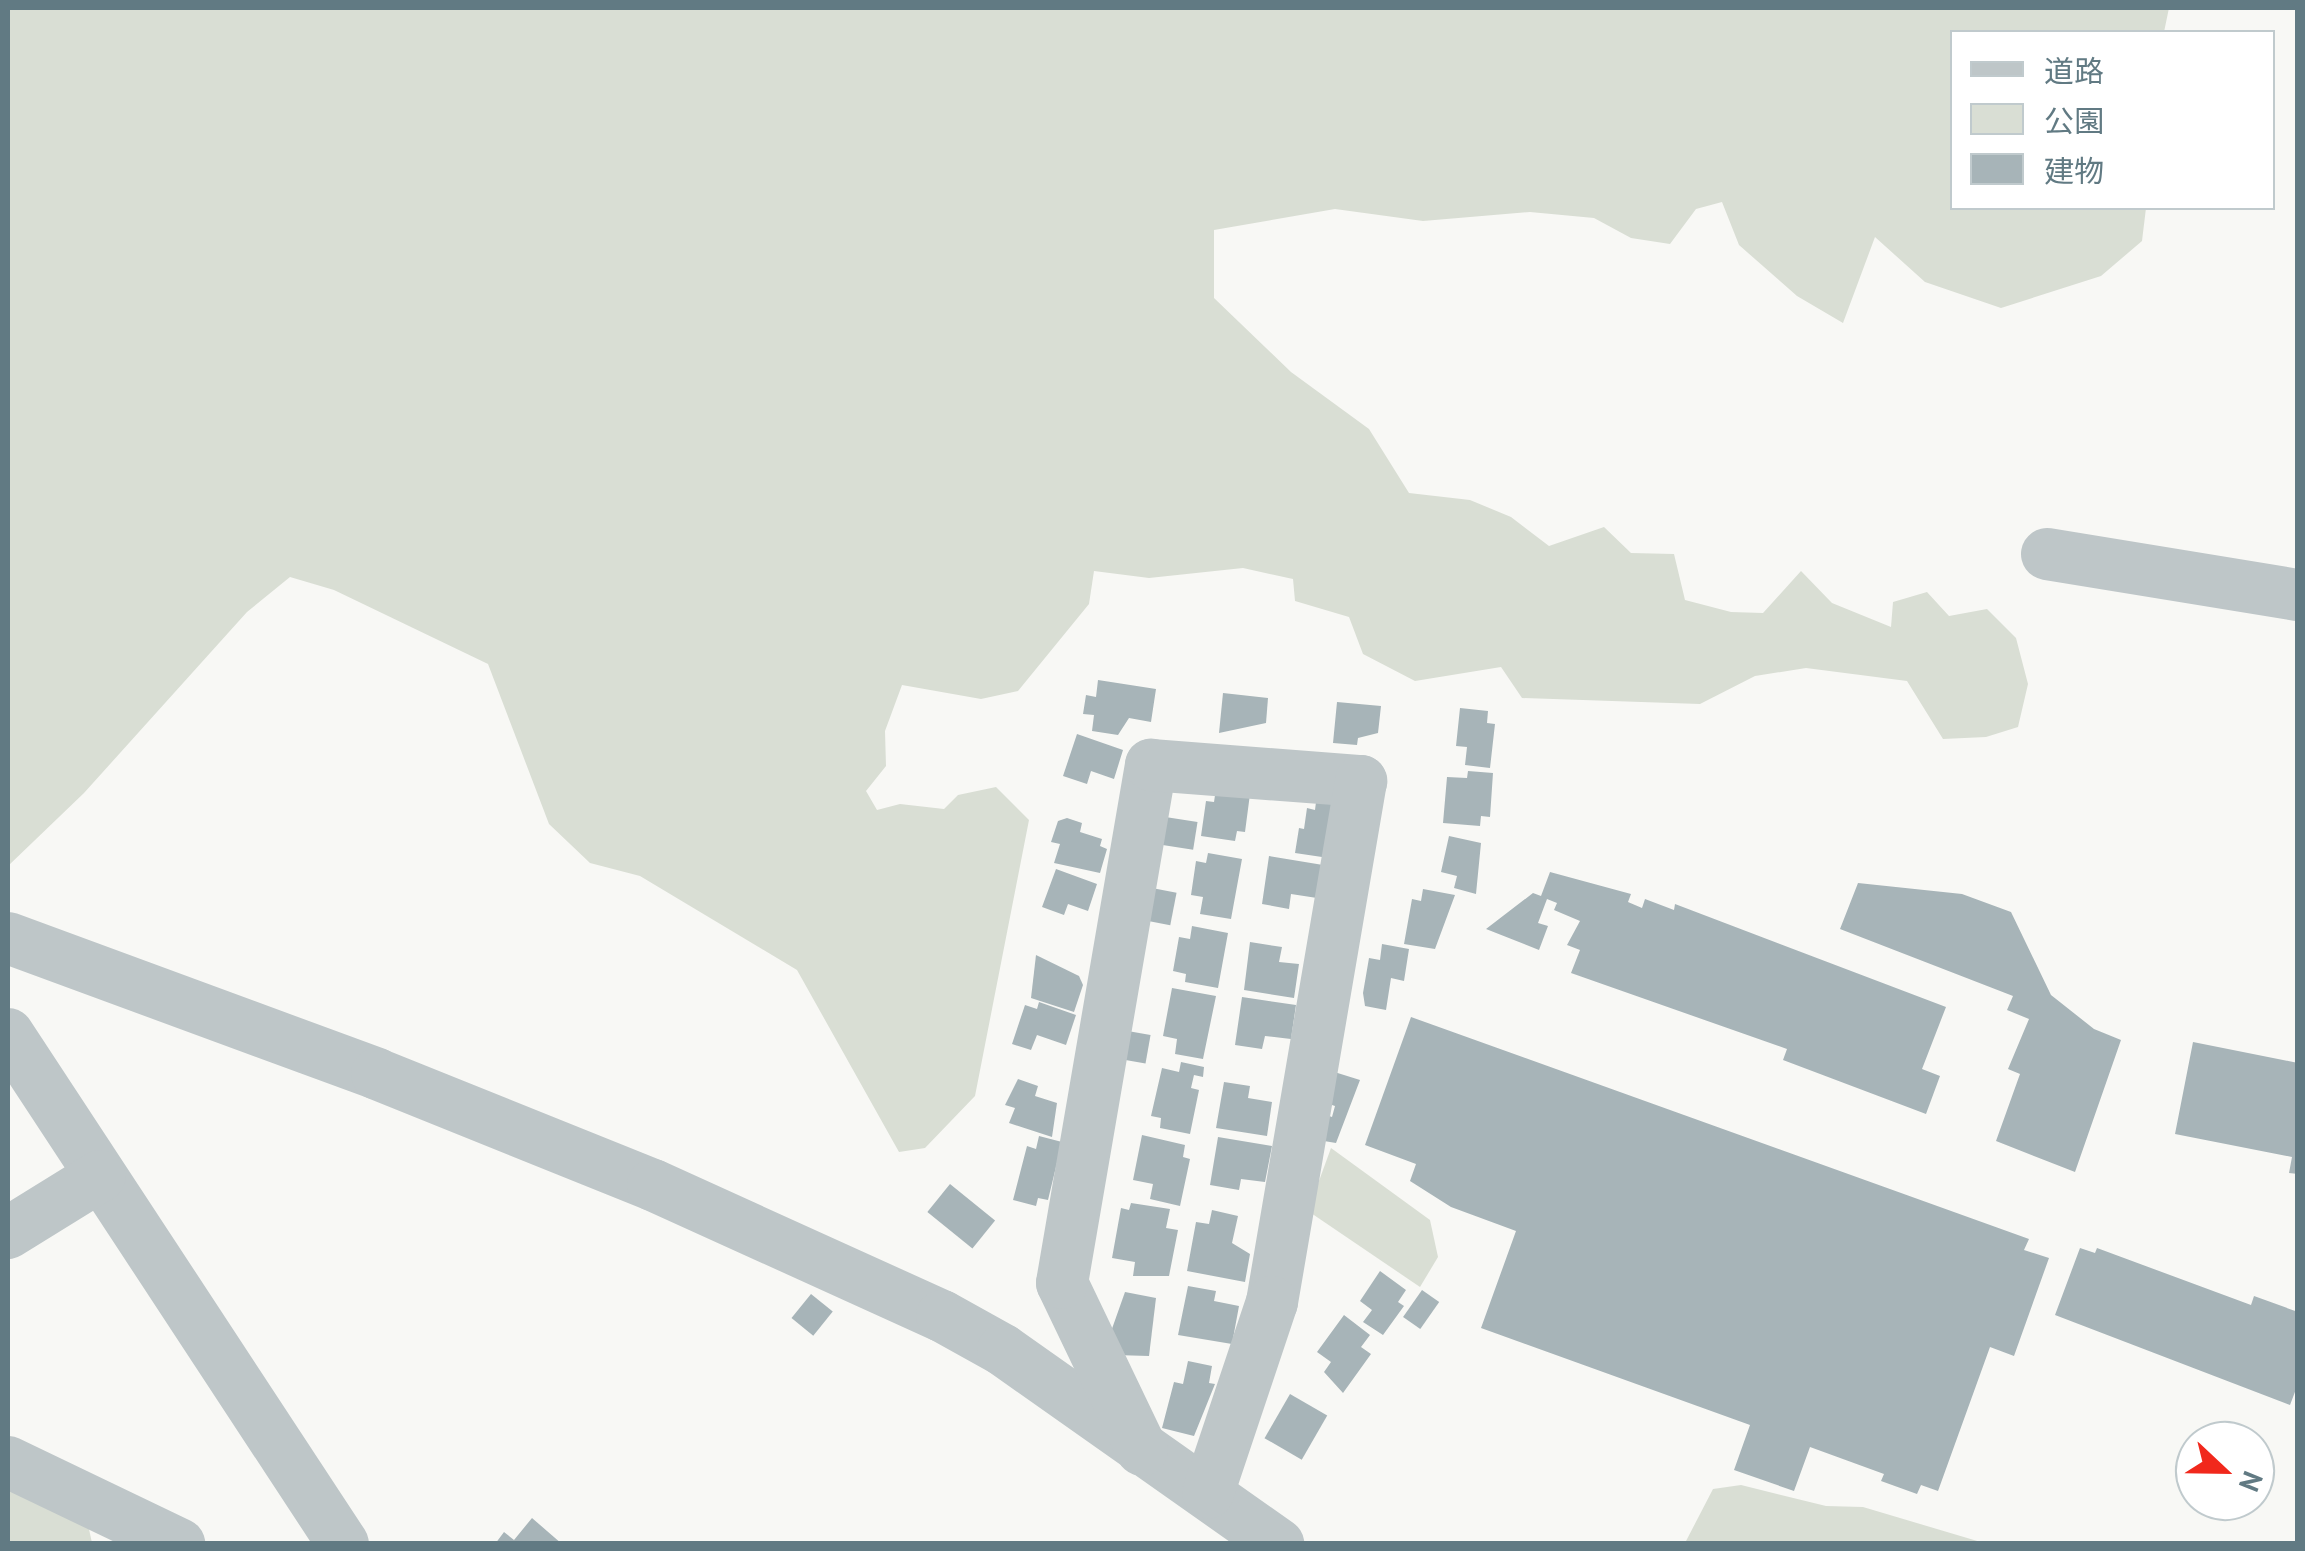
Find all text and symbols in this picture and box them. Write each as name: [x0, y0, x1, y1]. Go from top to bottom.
legend: [1950, 30, 2275, 210]
text: 道路: [2044, 51, 2104, 90]
text: 公園: [2044, 101, 2104, 140]
text: 建物: [2044, 151, 2104, 190]
north arrow: [2175, 1421, 2275, 1521]
text: N: [2231, 1466, 2272, 1497]

